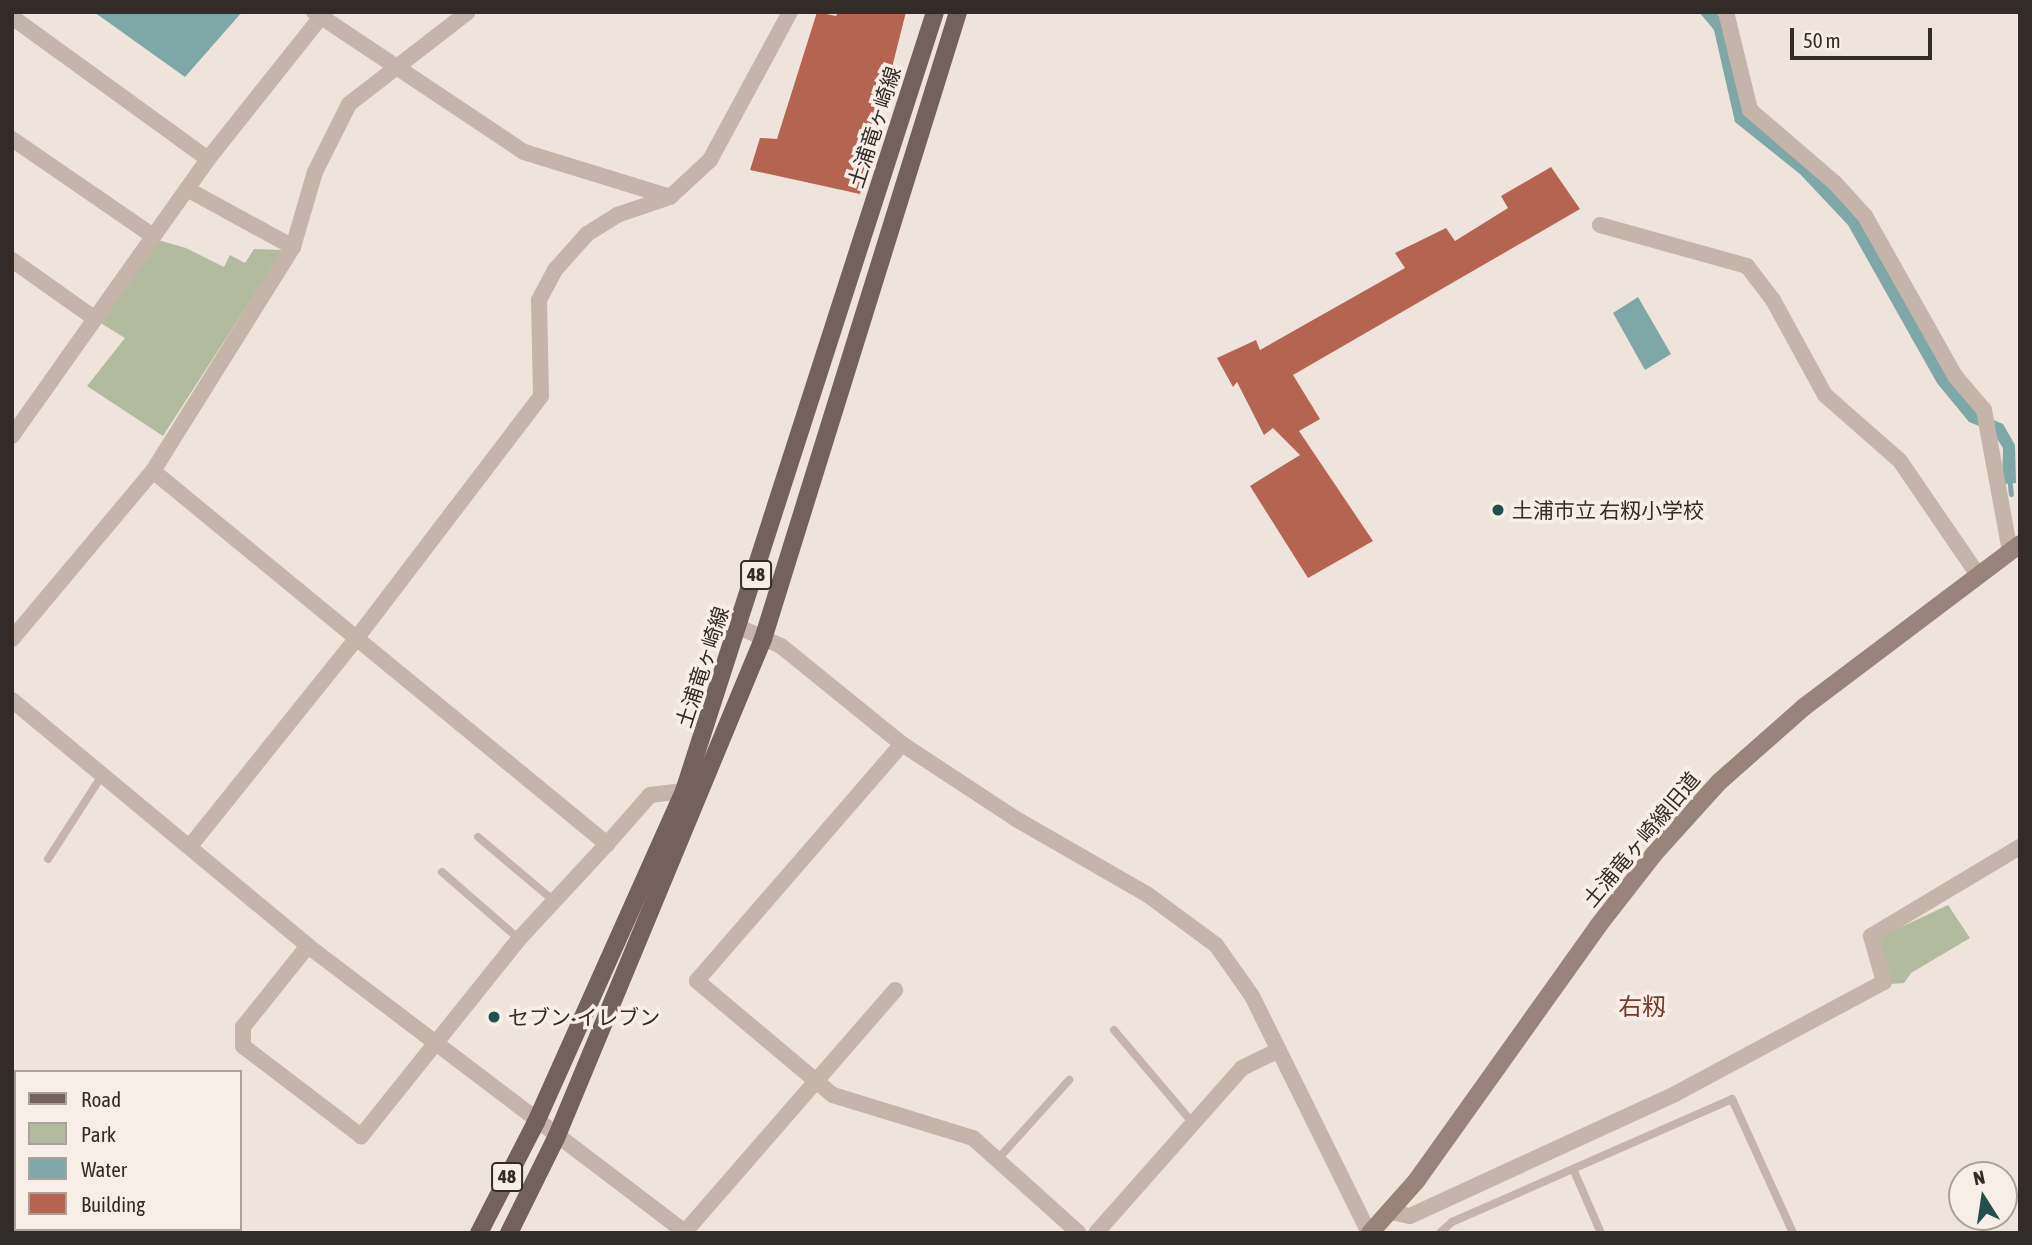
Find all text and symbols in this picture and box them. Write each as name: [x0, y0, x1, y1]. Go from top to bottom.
scale bar: [1794, 14, 1936, 58]
text: 50 m: [1803, 28, 1841, 52]
street label: 土浦竜ヶ崎線: [843, 63, 905, 191]
place label: 土浦市立 右籾小学校: [1512, 497, 1704, 523]
marker: 土浦市立 右籾小学校: [1490, 502, 1506, 518]
road number: 48: [738, 560, 774, 590]
street label: 土浦竜ヶ崎線: [671, 603, 733, 731]
street label: 土浦竜ヶ崎線旧道: [1577, 767, 1705, 911]
district label: 右籾: [1618, 993, 1666, 1021]
place label: セブン-イレブン: [508, 1004, 660, 1030]
marker: セブン-イレブン: [486, 1009, 502, 1025]
legend: [14, 1070, 242, 1231]
text: Road: [81, 1087, 121, 1111]
text: Park: [81, 1122, 116, 1146]
text: Water: [81, 1157, 127, 1181]
north arrow: [1948, 1161, 2018, 1231]
road number: 48: [490, 1162, 524, 1192]
text: N: [1971, 1165, 1987, 1189]
text: Building: [81, 1192, 145, 1216]

